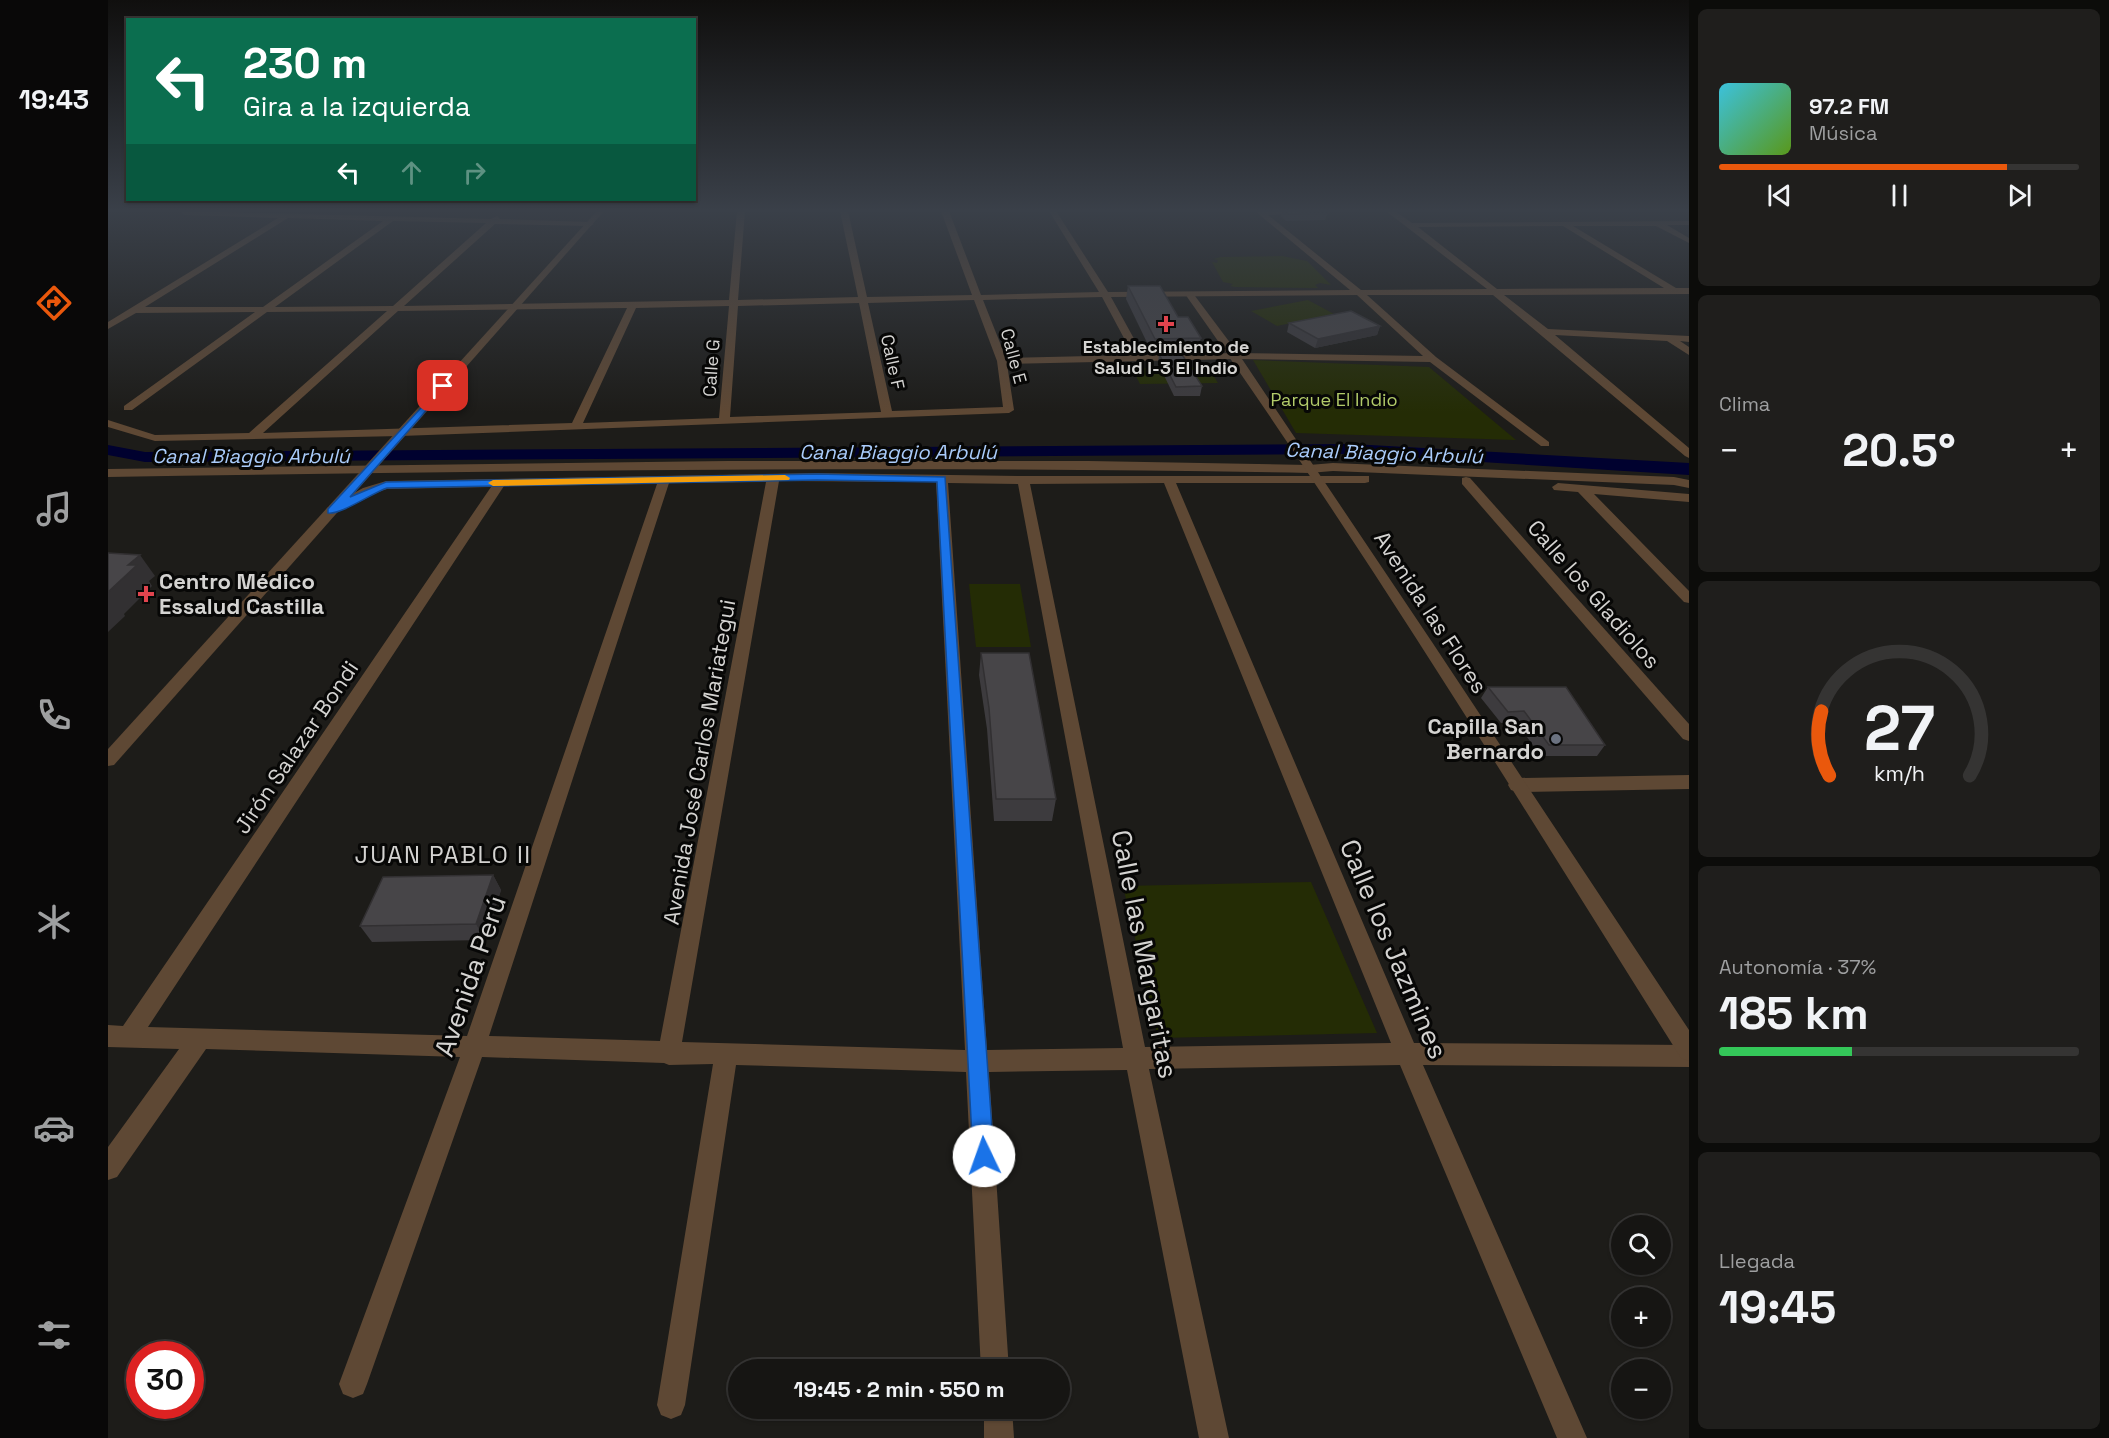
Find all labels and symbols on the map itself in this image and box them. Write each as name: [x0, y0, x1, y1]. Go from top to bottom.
marker: Establecimiento de Salud I-3 El Indio: [1157, 315, 1175, 333]
street label: Calle E: [996, 326, 1032, 386]
street label: Calle F: [876, 332, 910, 392]
place label: Establecimiento de Salud I-3 El Indio: [1083, 335, 1249, 379]
street label: Calle G: [698, 338, 724, 398]
pin: [417, 360, 468, 411]
park label: Parque El Indio: [1270, 388, 1398, 411]
water label: Canal Biaggio Arbulú: [1285, 437, 1485, 470]
water label: Canal Biaggio Arbulú: [799, 439, 999, 465]
water label: Canal Biaggio Arbulú: [152, 443, 352, 469]
street label: Calle los Gladiolos: [1522, 514, 1666, 674]
street label: Avenida las Flores: [1368, 526, 1494, 698]
place label: Centro Médico Essalud Castilla: [159, 567, 325, 620]
marker: Centro Médico Essalud Castilla: [137, 585, 155, 603]
street label: Avenida José Carlos Mariategui: [657, 597, 741, 927]
street label: Jirón Salazar Bondi: [228, 655, 364, 839]
place label: Capilla San Bernardo: [1428, 712, 1544, 765]
marker: Capilla San Bernardo: [1549, 732, 1563, 746]
street label: Calle las Margaritas: [1104, 827, 1186, 1081]
street label: Calle los Jazmines: [1332, 834, 1456, 1064]
district label: JUAN PABLO II: [354, 839, 532, 870]
street label: Avenida Perú: [426, 891, 514, 1061]
position arrow: [952, 1124, 1016, 1188]
speed limit sign: 30: [126, 1341, 204, 1419]

